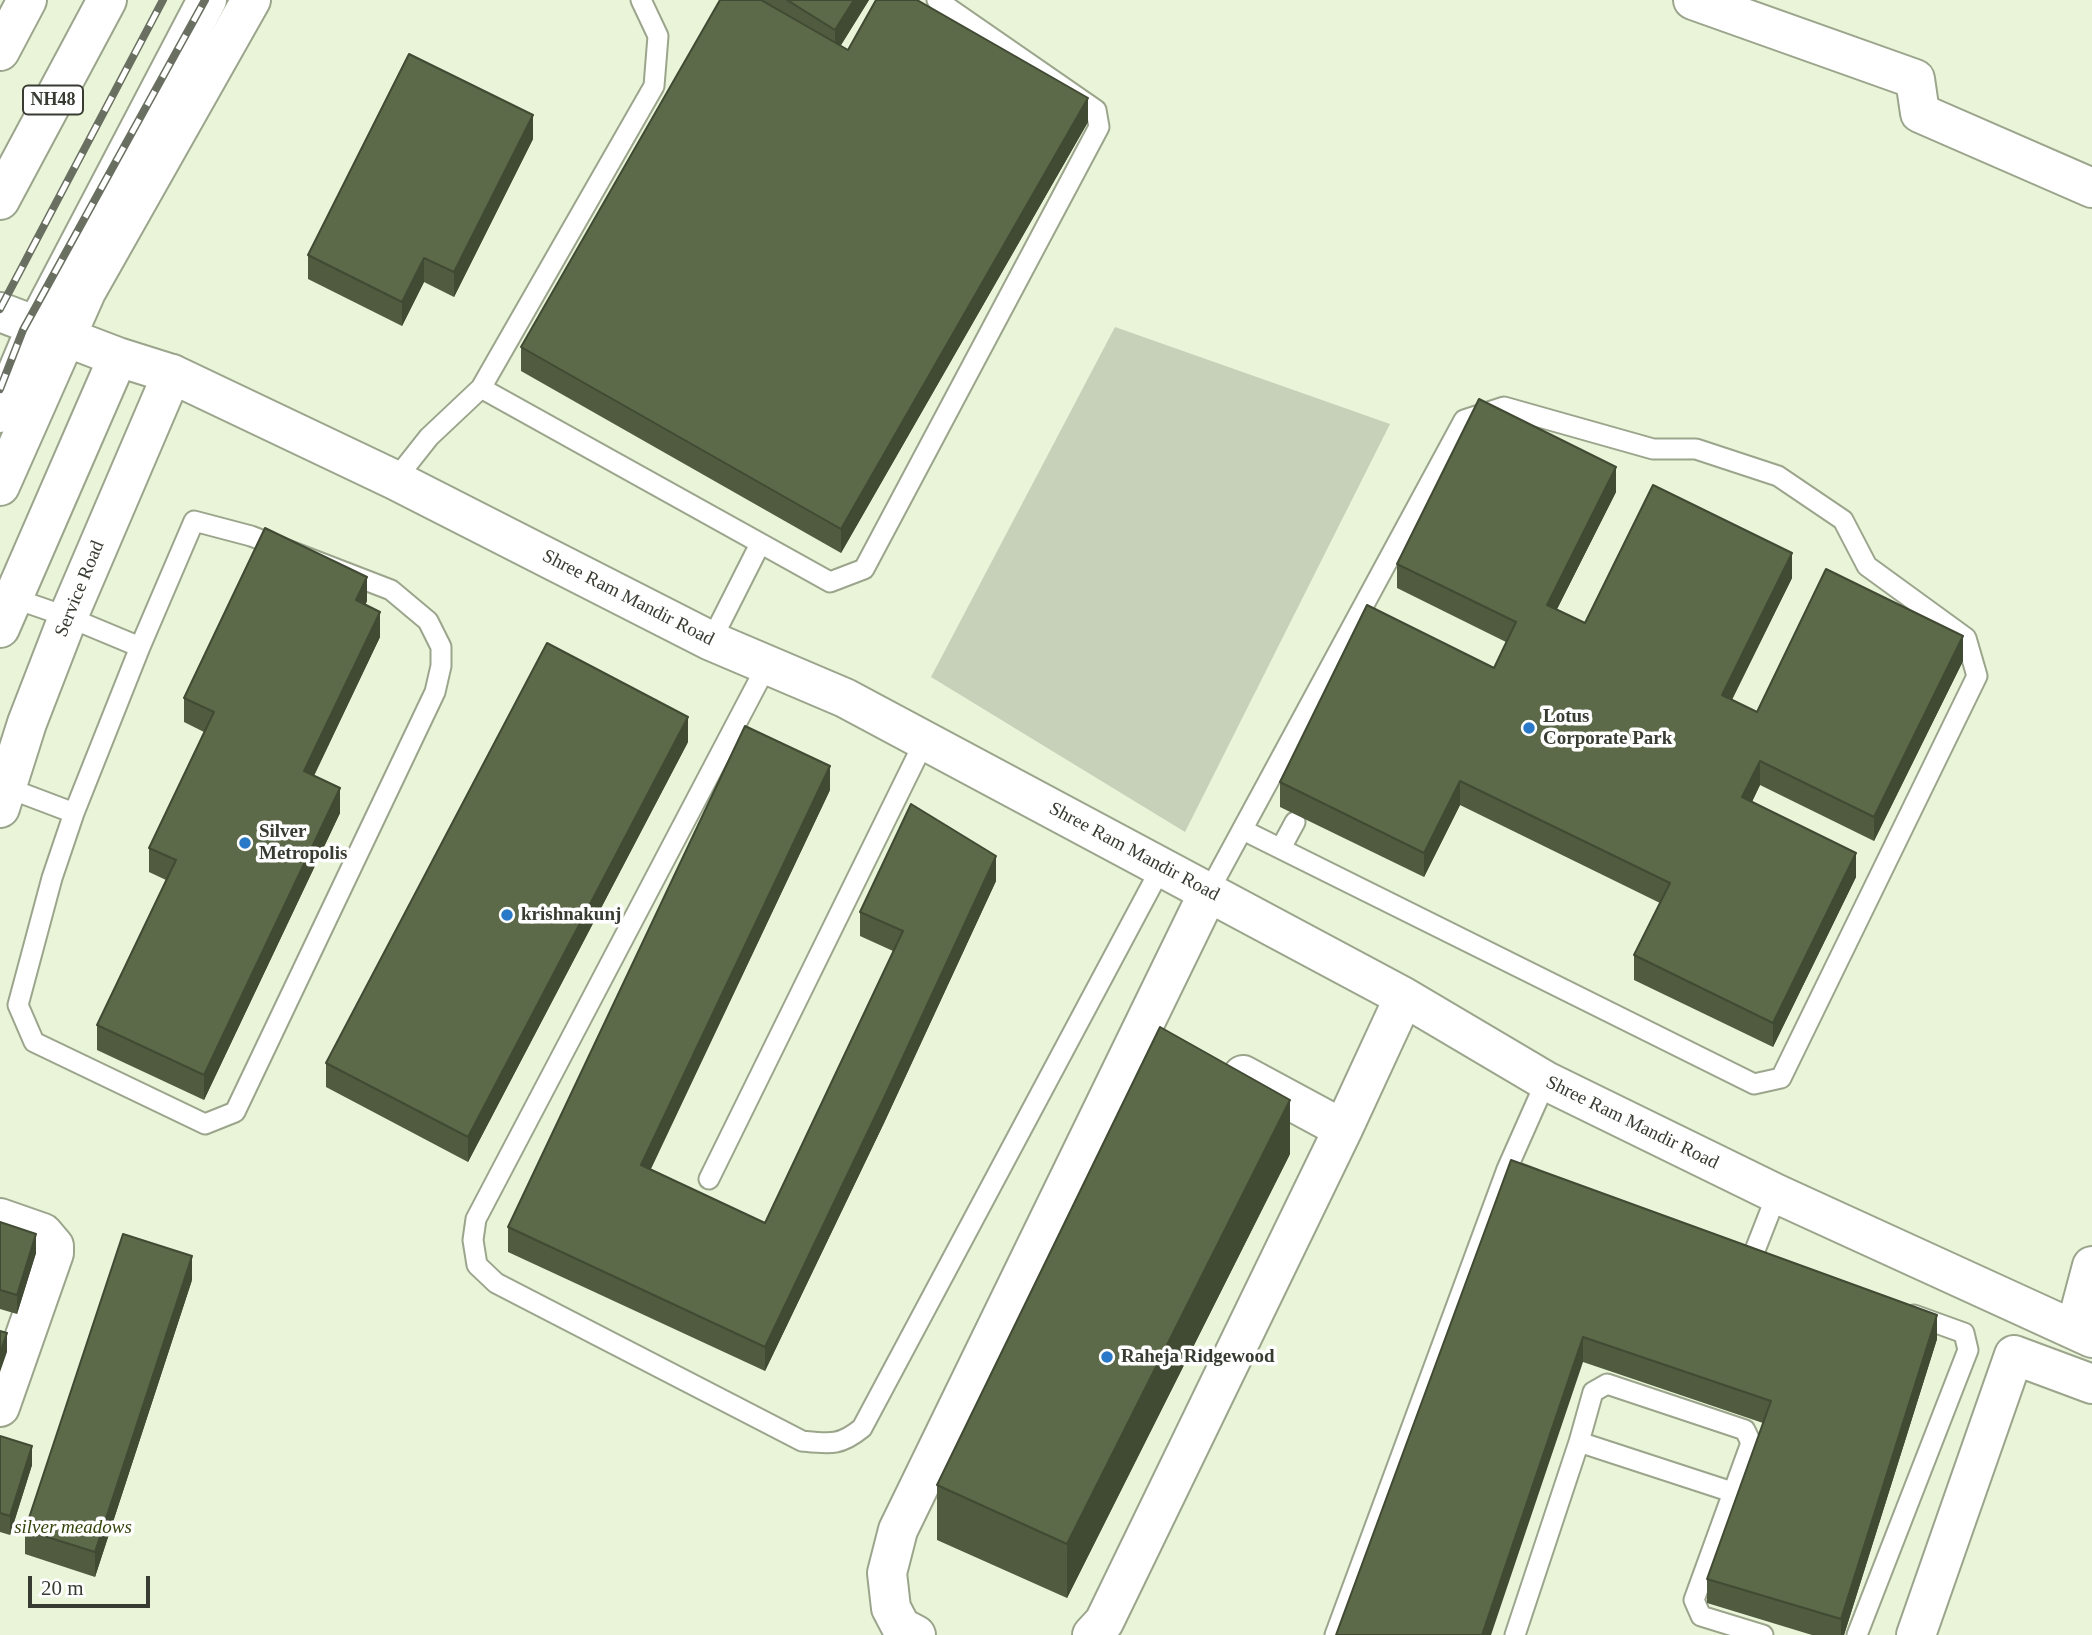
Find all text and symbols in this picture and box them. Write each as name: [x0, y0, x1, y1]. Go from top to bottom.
road number: NH48: [23, 86, 83, 114]
street label: Service Road: [50, 538, 110, 640]
street label: Shree Ram Mandir Road: [538, 545, 718, 651]
place label: Lotus Corporate Park: [1543, 706, 1672, 750]
marker: Lotus Corporate Park: [1521, 720, 1537, 736]
street label: Shree Ram Mandir Road: [1045, 797, 1223, 907]
place label: Silver Metropolis: [259, 821, 347, 865]
marker: Silver Metropolis: [237, 835, 253, 851]
place label: krishnakunj: [521, 904, 621, 926]
marker: krishnakunj: [499, 907, 515, 923]
street label: Shree Ram Mandir Road: [1542, 1071, 1722, 1175]
place label: Raheja Ridgewood: [1121, 1346, 1275, 1368]
marker: Raheja Ridgewood: [1099, 1349, 1115, 1365]
park label: silver meadows: [14, 1517, 132, 1539]
scale bar: [32, 1562, 154, 1606]
text: 20 m: [41, 1576, 84, 1600]

